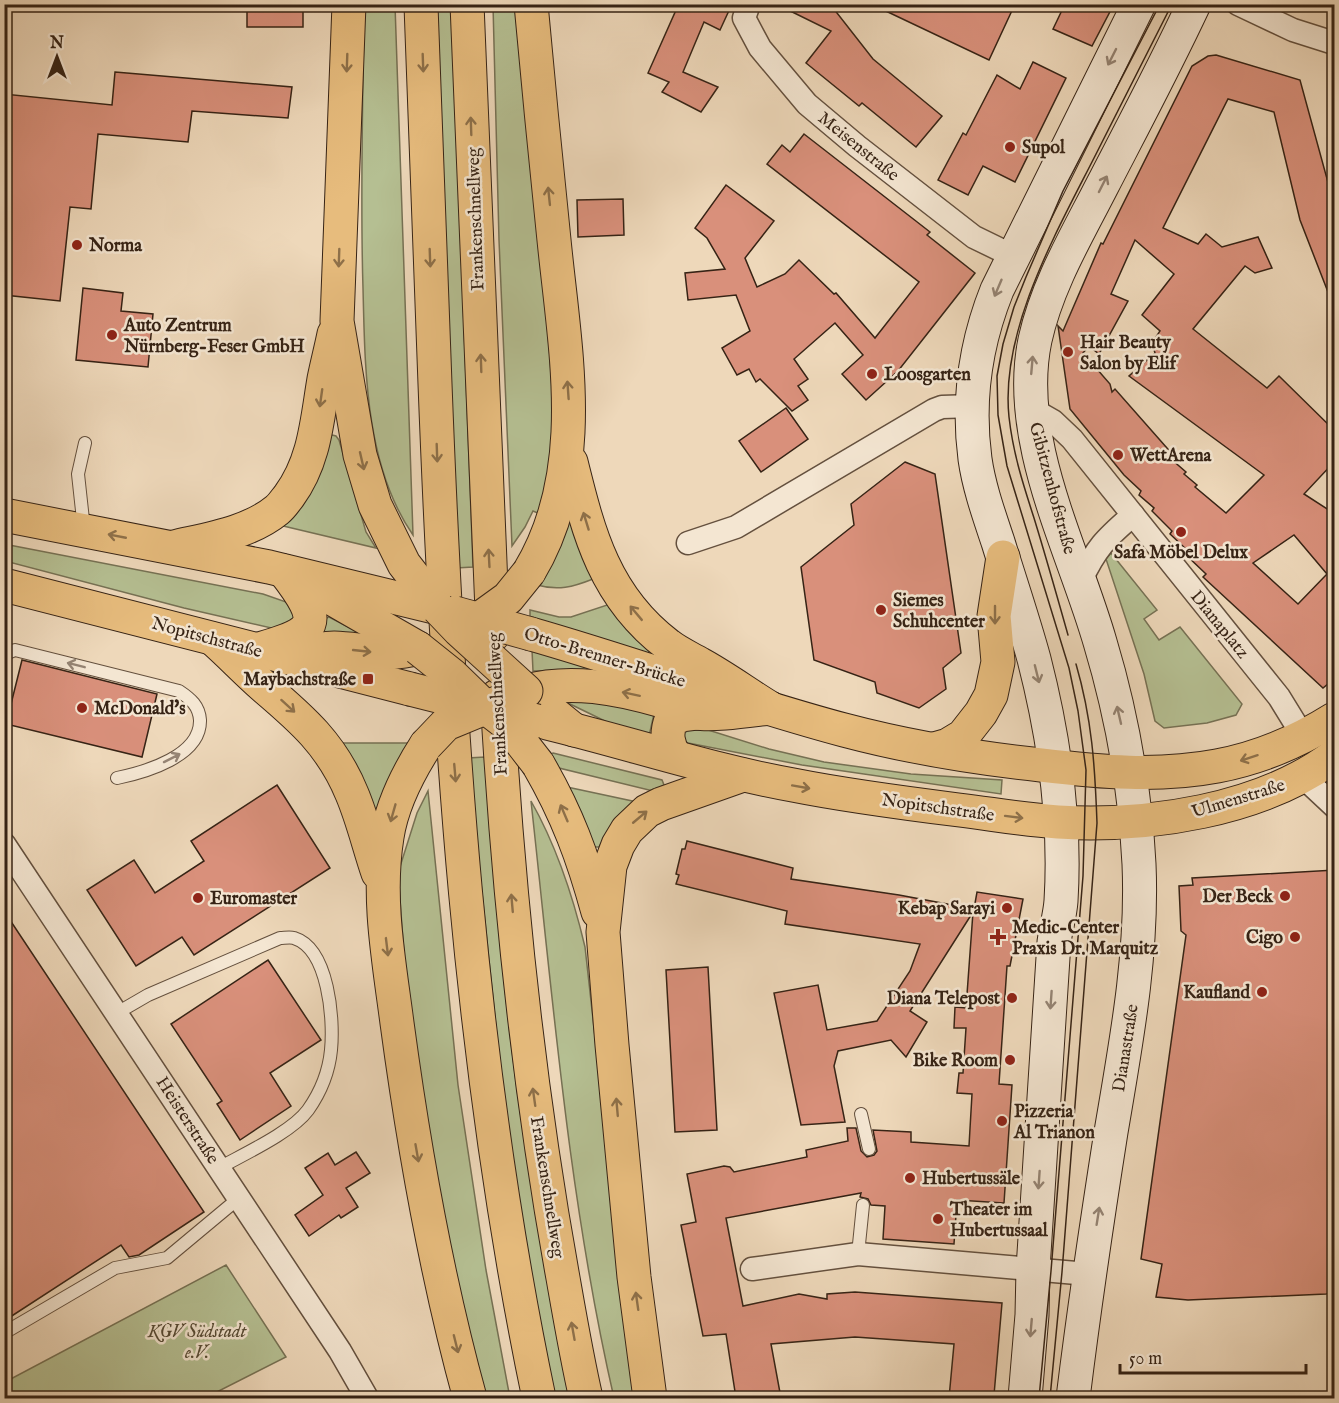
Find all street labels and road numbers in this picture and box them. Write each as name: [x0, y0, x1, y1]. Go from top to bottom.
street label: Meisenstraße: [813, 107, 904, 187]
street label: Frankenschnellweg: [462, 147, 490, 291]
street label: Gibitzenhofstraße: [1023, 420, 1080, 557]
street label: Dianaplatz: [1184, 586, 1253, 664]
street label: Nopitschstraße: [149, 613, 264, 664]
street label: Otto-Brenner-Brücke: [521, 623, 688, 694]
street label: Frankenschnellweg: [483, 632, 514, 776]
street label: Ulmenstraße: [1189, 774, 1288, 825]
street label: Nopitschstraße: [880, 789, 996, 828]
street label: Dianastraße: [1108, 1003, 1145, 1094]
street label: Heisterstraße: [150, 1073, 224, 1169]
street label: Frankenschnellweg: [524, 1115, 569, 1260]

